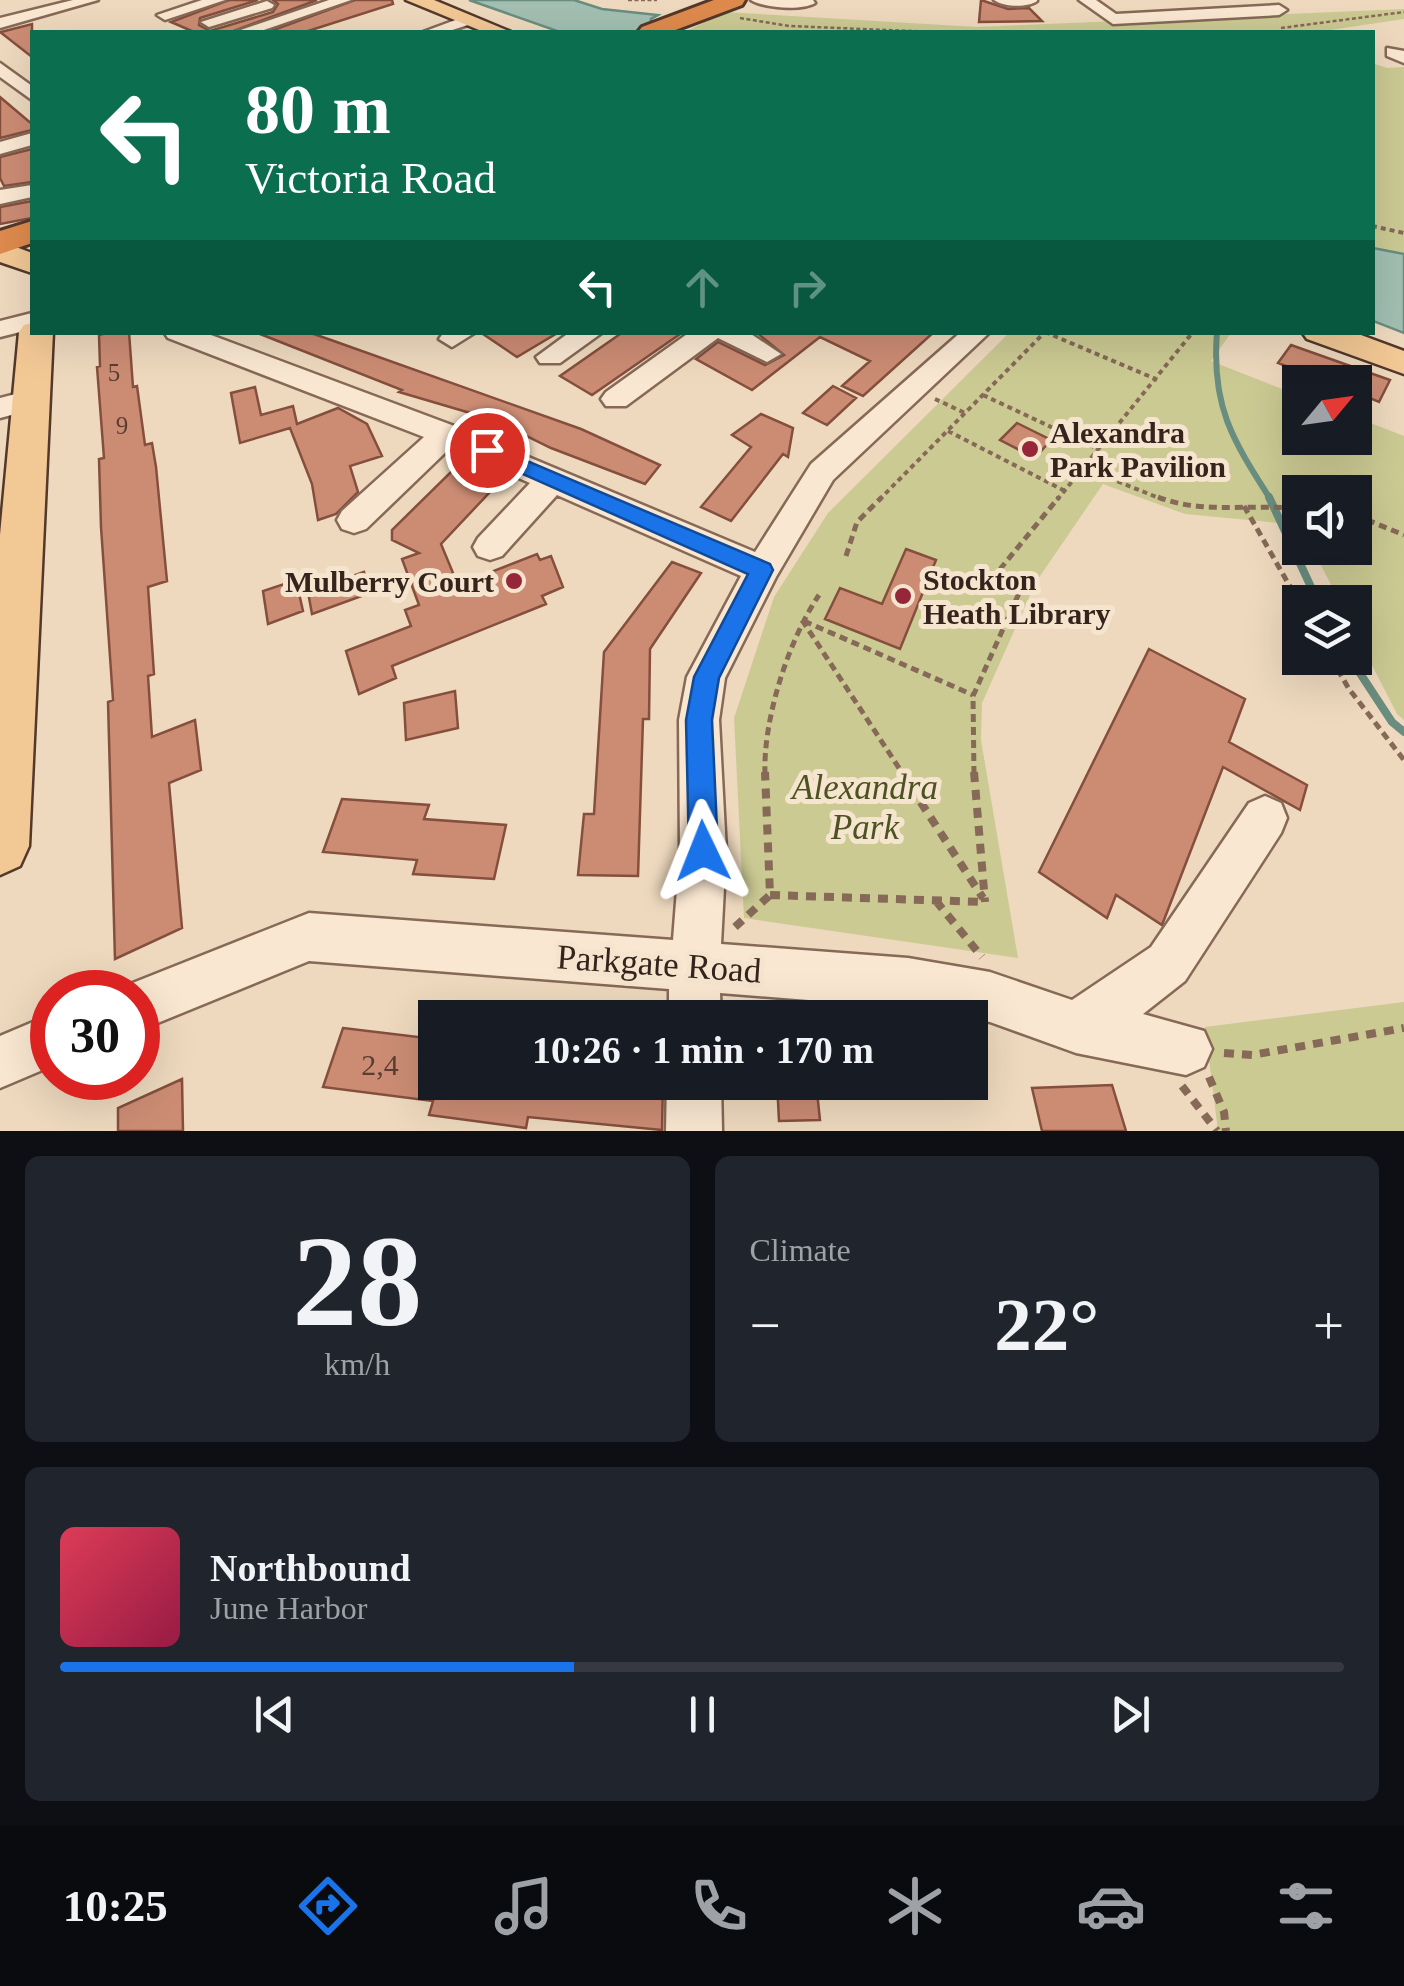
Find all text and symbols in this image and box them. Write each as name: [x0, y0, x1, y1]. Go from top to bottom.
icon: left: [80, 70, 210, 200]
text: 80 m: [245, 71, 391, 148]
text: Victoria Road: [245, 153, 496, 203]
icon: left: [570, 260, 625, 315]
icon: ahead: [675, 260, 730, 315]
icon: right: [780, 260, 835, 315]
house number: 5: [108, 359, 120, 386]
north arrow: [1282, 365, 1372, 455]
map controls: [1282, 365, 1372, 675]
pin: [445, 408, 530, 493]
house number: 9: [116, 412, 128, 439]
place label: Alexandra Park Pavilion: [1050, 416, 1226, 483]
icon: arrive: [460, 423, 515, 478]
marker: Alexandra Park Pavilion: [1019, 438, 1041, 460]
button: sound: [1282, 475, 1372, 565]
place label: Stockton Heath Library: [923, 563, 1111, 630]
place label: Mulberry Court: [285, 565, 494, 598]
marker: Mulberry Court: [503, 570, 525, 592]
marker: Stockton Heath Library: [892, 585, 914, 607]
button: layers: [1282, 585, 1372, 675]
park label: Alexandra Park: [790, 768, 938, 847]
position arrow: [651, 799, 755, 903]
street label: Parkgate Road: [555, 937, 763, 991]
speed limit sign: 30: [30, 970, 160, 1100]
text: 10:26 · 1 min · 170 m: [532, 1029, 874, 1071]
house number: 2,4: [361, 1048, 399, 1081]
text: 28: [292, 1209, 422, 1353]
text: Climate: [750, 1232, 851, 1268]
text: 22°: [994, 1283, 1099, 1366]
text: −: [750, 1295, 781, 1356]
text: +: [1313, 1295, 1344, 1356]
text: km/h: [324, 1346, 390, 1382]
text: Northbound: [210, 1547, 411, 1589]
text: June Harbor: [210, 1590, 367, 1626]
icon: previous: [247, 1687, 302, 1742]
icon: pause: [675, 1687, 730, 1742]
icon: next: [1103, 1687, 1158, 1742]
icon: directions: [293, 1871, 363, 1941]
icon: music: [489, 1871, 559, 1941]
icon: phone: [684, 1871, 754, 1941]
icon: climate: [880, 1871, 950, 1941]
icon: car: [1076, 1871, 1146, 1941]
icon: filters: [1271, 1871, 1341, 1941]
text: 10:25: [63, 1881, 168, 1931]

